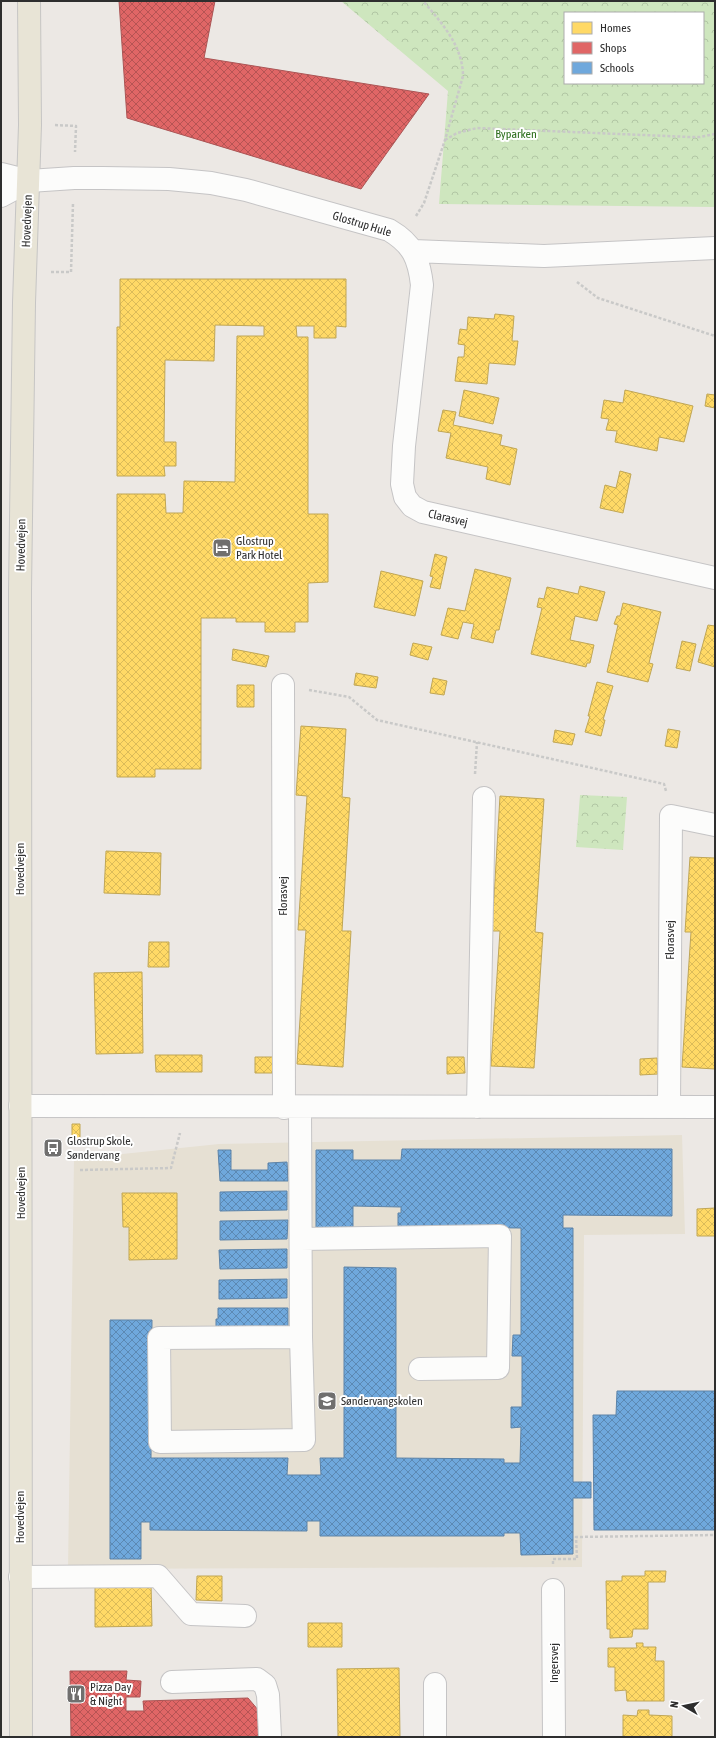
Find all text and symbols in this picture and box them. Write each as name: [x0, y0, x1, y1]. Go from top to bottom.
legend: [564, 12, 704, 84]
text: Homes: [600, 21, 631, 35]
text: Shops: [600, 41, 626, 55]
text: Schools: [600, 61, 634, 75]
park label: Byparken: [495, 127, 537, 141]
street label: Hovedvejen: [19, 194, 35, 248]
street label: Glostrup Hule: [331, 208, 393, 240]
street label: Clarasvej: [427, 507, 469, 529]
street label: Hovedvejen: [14, 519, 28, 571]
place label: Glostrup Park Hotel: [236, 534, 283, 562]
hotel icon: Glostrup Park Hotel: [211, 537, 233, 559]
street label: Hovedvejen: [13, 843, 27, 895]
street label: Florasvej: [276, 876, 290, 916]
street label: Florasvej: [663, 920, 677, 960]
place label: Glostrup Skole, Søndervang: [67, 1134, 133, 1162]
bus stop icon: Glostrup Skole, Søndervang: [42, 1137, 64, 1159]
street label: Hovedvejen: [14, 1167, 28, 1219]
school or university icon: Søndervangskolen: [316, 1390, 338, 1412]
place label: Søndervangskolen: [341, 1394, 423, 1408]
street label: Hovedvejen: [13, 1491, 27, 1543]
street label: Ingersvej: [547, 1643, 561, 1683]
place label: Pizza Day & Night: [90, 1680, 132, 1708]
restaurant icon: Pizza Day & Night: [65, 1683, 87, 1705]
north arrow: [664, 1686, 704, 1726]
text: N: [668, 1700, 681, 1709]

